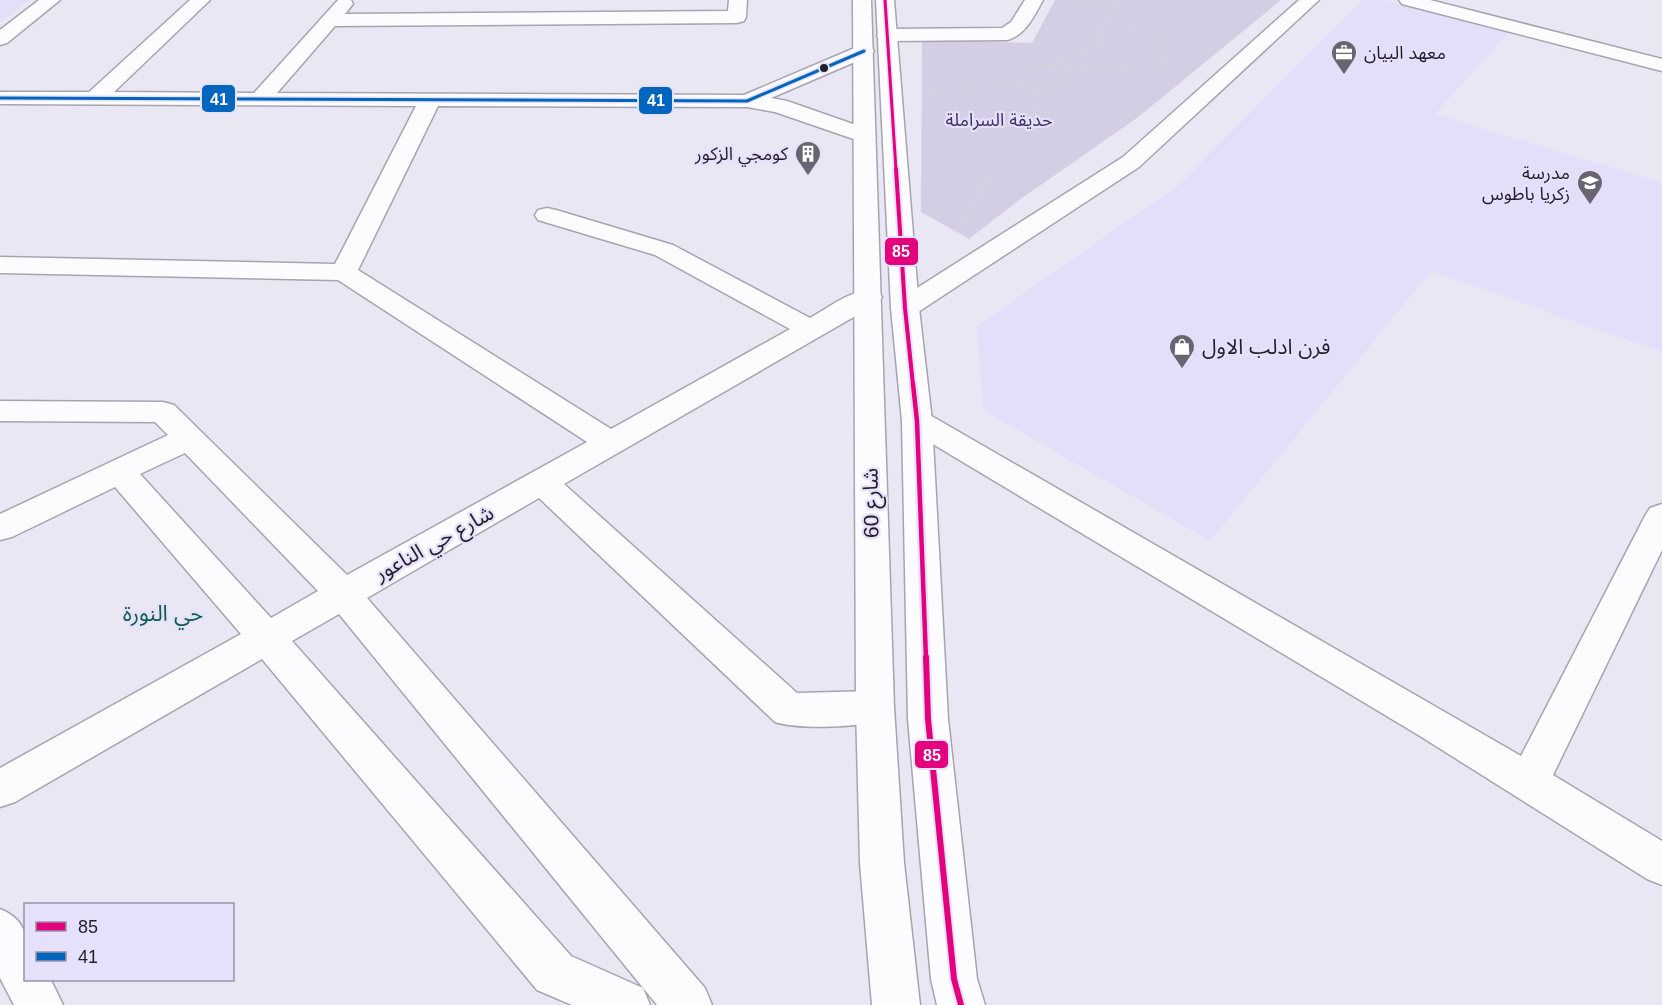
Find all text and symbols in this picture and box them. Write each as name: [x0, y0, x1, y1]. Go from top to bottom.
office icon: معهد البيان: [1329, 38, 1359, 76]
place label: معهد البيان: [1364, 43, 1446, 64]
unlabelled marker: [818, 62, 830, 74]
line badge: 41: [201, 84, 236, 113]
line badge: 41: [638, 86, 673, 115]
text: 41: [210, 91, 228, 108]
text: 41: [647, 92, 665, 109]
park label: حديقة السراملة: [945, 110, 1053, 131]
building icon: كومجي الزكور: [793, 139, 823, 177]
place label: كومجي الزكور: [694, 144, 789, 167]
place label: مدرسة زكريا باطوس: [1482, 163, 1570, 205]
school or university icon: مدرسة زكريا باطوس: [1575, 168, 1605, 206]
line badge: 85: [884, 237, 919, 266]
text: 85: [892, 243, 910, 260]
shop icon: فرن ادلب الاول: [1167, 332, 1197, 370]
place label: فرن ادلب الاول: [1202, 335, 1330, 359]
street label: شارع 60: [858, 468, 887, 538]
street label: شارع حي الناعور: [369, 500, 500, 589]
district label: حي النورة: [123, 601, 203, 630]
line badge: 85: [914, 740, 949, 769]
text: 85: [923, 747, 941, 764]
legend: [24, 903, 234, 981]
text: 85: [78, 917, 98, 937]
text: 41: [78, 947, 98, 967]

